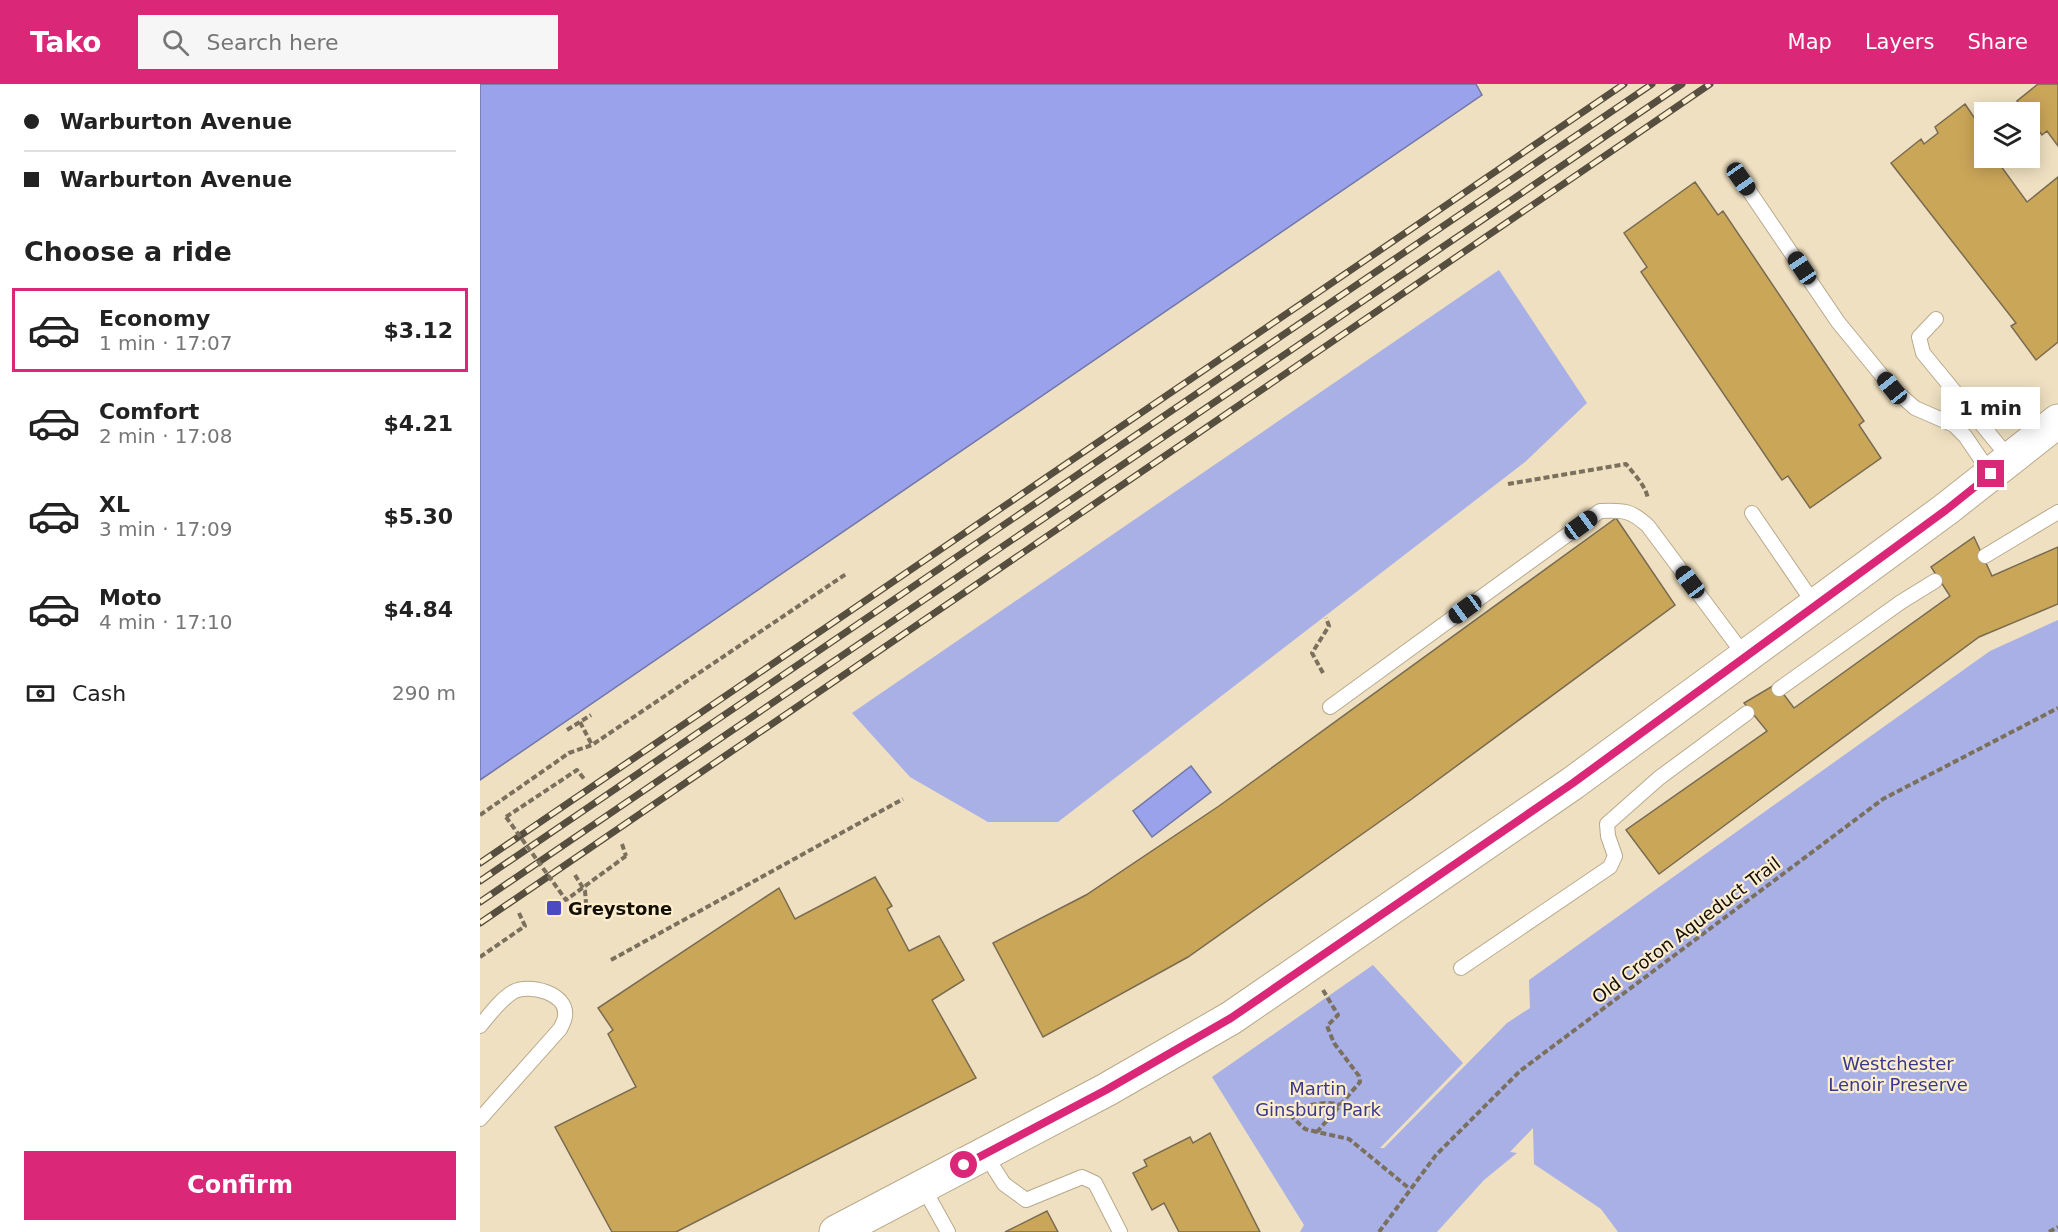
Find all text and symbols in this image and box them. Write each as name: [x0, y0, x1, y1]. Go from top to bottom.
search box: [138, 15, 558, 69]
text: Tako: [30, 26, 102, 59]
icon: search: [159, 26, 192, 59]
text: Search here: [207, 30, 339, 55]
text: Map: [1788, 30, 1832, 54]
text: Layers: [1865, 30, 1934, 54]
text: Share: [1967, 30, 2028, 54]
map controls: [1974, 102, 2040, 168]
button: layers: [1974, 102, 2040, 168]
text: Warburton Avenue: [60, 109, 292, 134]
car: [1723, 159, 1759, 199]
text: Warburton Avenue: [60, 167, 292, 192]
text: Choose a ride: [24, 236, 232, 267]
car: [1784, 248, 1820, 288]
icon: car: [27, 303, 81, 357]
text: Economy: [99, 306, 210, 331]
text: $3.12: [383, 318, 453, 343]
text: 1 min · 17:07: [99, 331, 233, 355]
car: [1874, 368, 1910, 408]
callout: 1 min: [1942, 387, 2041, 429]
icon: car: [27, 396, 81, 450]
text: 1 min: [1959, 396, 2022, 420]
text: Comfort: [99, 399, 199, 424]
text: $4.21: [383, 411, 453, 436]
text: 2 min · 17:08: [99, 424, 233, 448]
route end: [1977, 460, 2004, 487]
icon: car: [27, 489, 81, 543]
text: XL: [99, 492, 130, 517]
text: $5.30: [383, 504, 453, 529]
car: [1561, 507, 1601, 543]
text: 3 min · 17:09: [99, 517, 233, 541]
car: [1672, 562, 1708, 602]
icon: car: [27, 582, 81, 636]
text: Moto: [99, 585, 162, 610]
car: [1445, 591, 1485, 627]
text: $4.84: [383, 597, 453, 622]
text: 4 min · 17:10: [99, 610, 233, 634]
icon: cash: [24, 677, 57, 710]
text: Cash: [72, 681, 126, 706]
text: 290 m: [392, 681, 456, 705]
street label: Old Croton Aqueduct Trail: [1588, 852, 1784, 1008]
place label: Greystone: [568, 898, 672, 919]
marker: Greystone: [545, 899, 563, 917]
park label: Westchester Lenoir Preserve: [1828, 1053, 1968, 1095]
park label: Martin Ginsburg Park: [1255, 1078, 1381, 1120]
button: Confirm: [24, 1151, 456, 1220]
route start: [950, 1151, 977, 1178]

